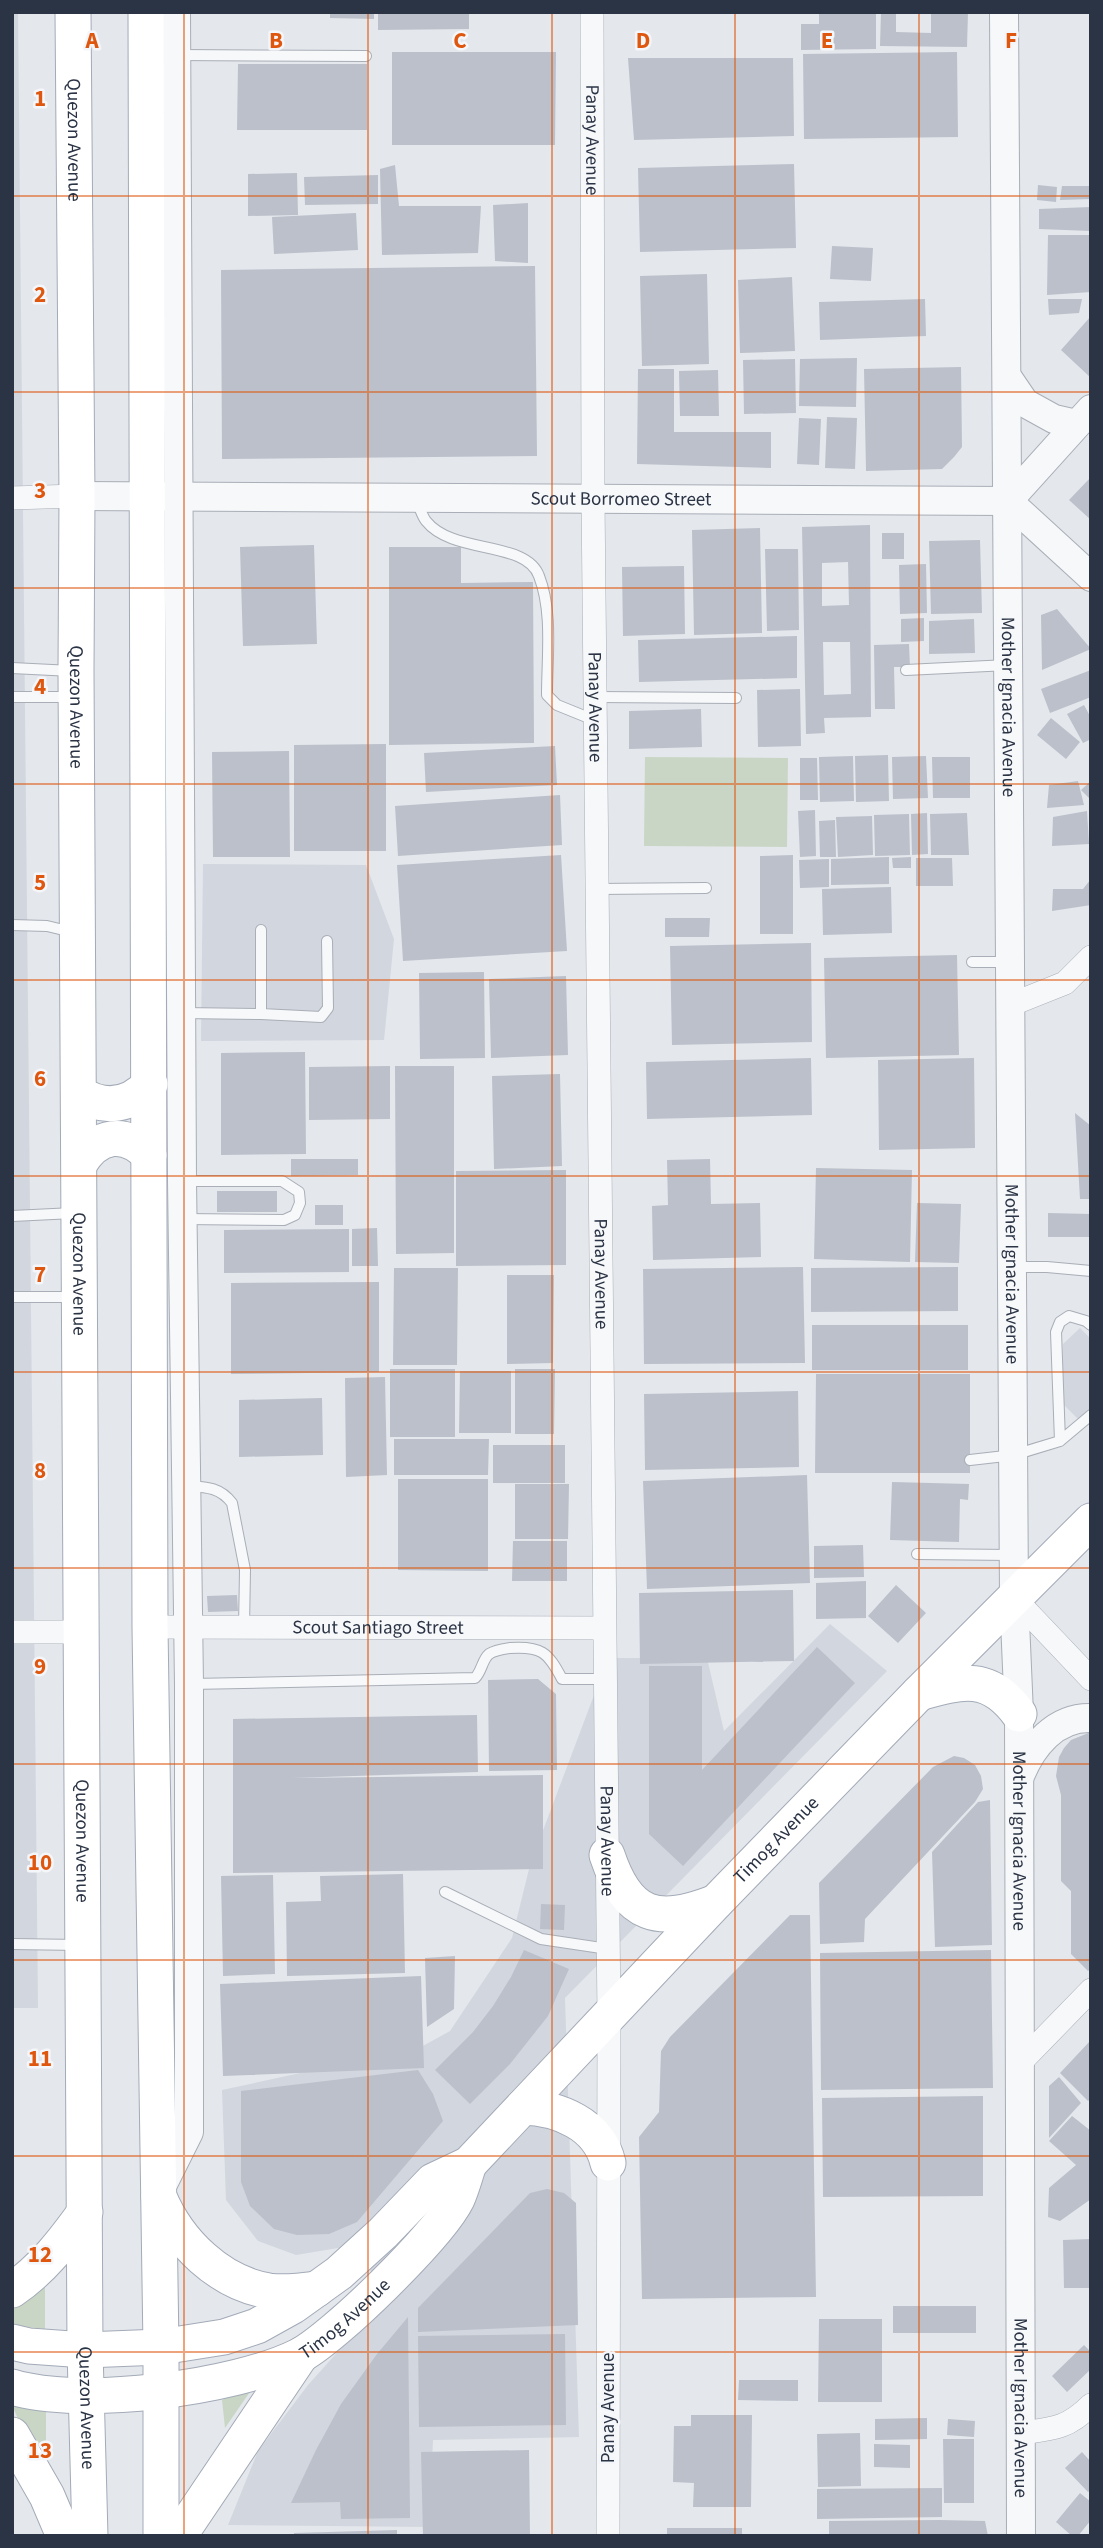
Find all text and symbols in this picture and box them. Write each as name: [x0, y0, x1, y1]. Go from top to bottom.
text: A: [84, 24, 99, 57]
text: B: [269, 24, 283, 57]
text: C: [453, 24, 467, 57]
text: D: [636, 24, 650, 57]
text: E: [821, 24, 833, 57]
text: F: [1005, 24, 1017, 57]
street label: Quezon Avenue: [60, 78, 88, 202]
text: 1: [34, 82, 46, 115]
street label: Panay Avenue: [579, 85, 606, 195]
text: 2: [34, 278, 46, 311]
text: 3: [34, 474, 46, 507]
street label: Scout Borromeo Street: [530, 485, 712, 513]
street label: Mother Ignacia Avenue: [994, 617, 1022, 797]
street label: Quezon Avenue: [62, 645, 90, 769]
street label: Panay Avenue: [581, 651, 609, 763]
text: 4: [34, 670, 46, 703]
text: 5: [34, 866, 46, 899]
text: 6: [34, 1062, 46, 1095]
street label: Mother Ignacia Avenue: [998, 1184, 1026, 1364]
street label: Quezon Avenue: [65, 1212, 93, 1336]
street label: Panay Avenue: [587, 1218, 615, 1330]
text: 7: [34, 1258, 46, 1291]
text: 8: [34, 1454, 46, 1487]
street label: Scout Santiago Street: [292, 1614, 464, 1641]
text: 9: [34, 1650, 46, 1683]
street label: Mother Ignacia Avenue: [1006, 1751, 1033, 1931]
street label: Quezon Avenue: [68, 1779, 96, 1903]
street label: Panay Avenue: [593, 1785, 621, 1896]
street label: Timog Avenue: [727, 1790, 825, 1890]
text: 10: [28, 1846, 52, 1879]
text: 11: [28, 2042, 52, 2075]
text: 12: [28, 2238, 52, 2271]
street label: Timog Avenue: [294, 2272, 397, 2366]
street label: Mother Ignacia Avenue: [1007, 2318, 1034, 2498]
street label: Quezon Avenue: [71, 2346, 102, 2470]
street label: Panay Avenue: [595, 2353, 622, 2463]
text: 13: [28, 2434, 52, 2467]

